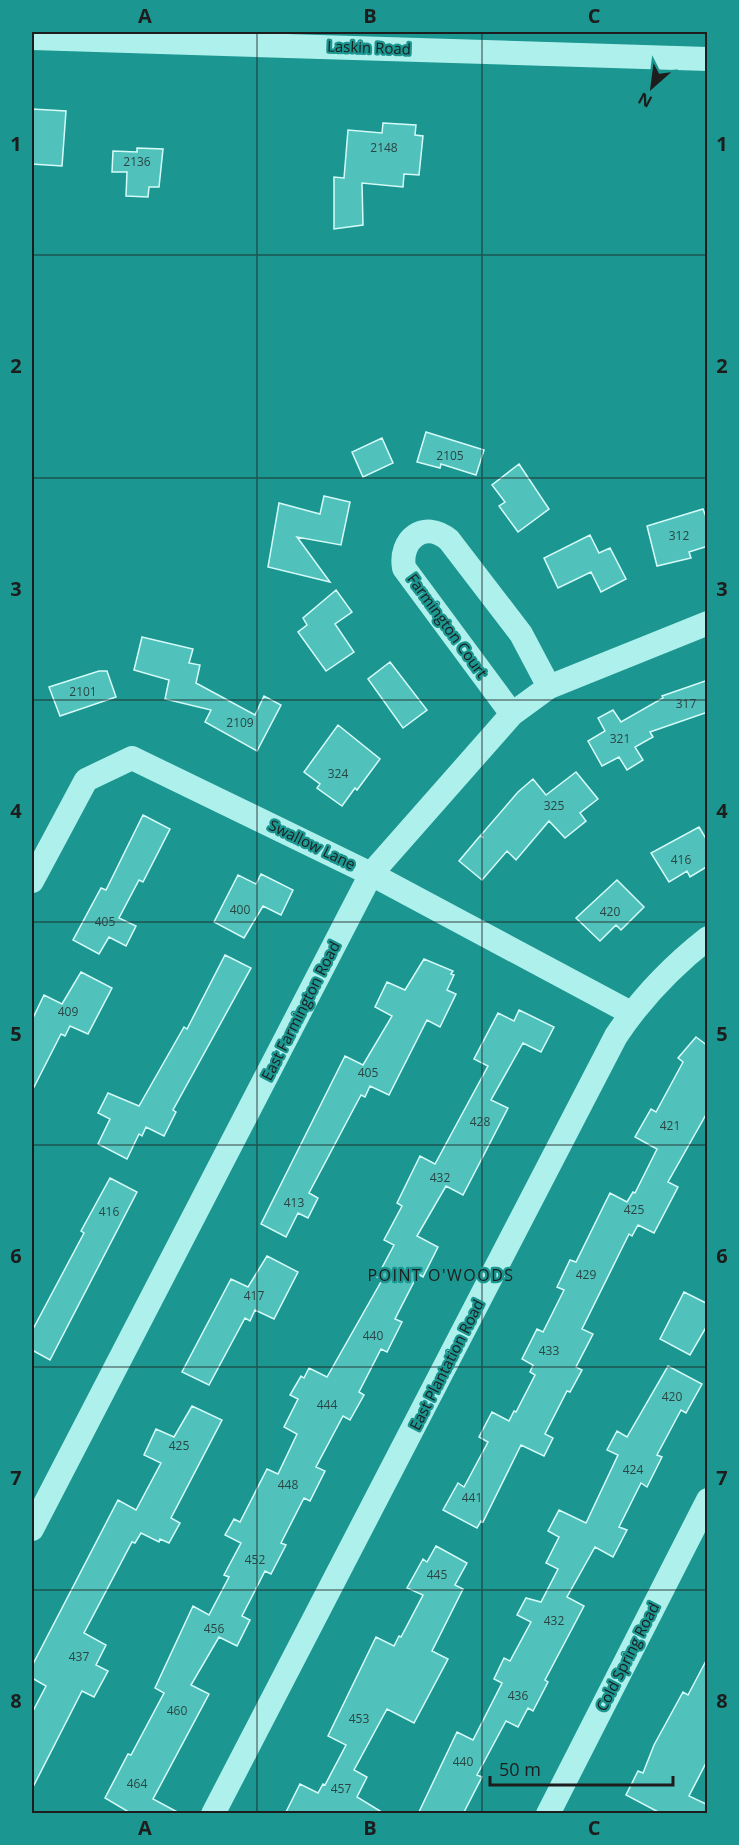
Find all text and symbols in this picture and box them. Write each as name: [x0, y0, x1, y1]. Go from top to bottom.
text: A: [138, 2, 152, 29]
text: B: [363, 2, 377, 29]
text: C: [588, 2, 601, 29]
street label: Laskin Road: [327, 36, 411, 58]
north arrow: [622, 57, 682, 117]
text: N: [634, 87, 656, 113]
text: 1: [10, 130, 22, 157]
text: 1: [716, 130, 728, 157]
house number: 2148: [370, 139, 398, 156]
house number: 2136: [123, 153, 151, 170]
text: 2: [10, 352, 22, 379]
text: 2: [716, 352, 728, 379]
house number: 2105: [436, 447, 464, 464]
house number: 312: [669, 527, 689, 544]
street label: Farmington Court: [403, 569, 492, 681]
text: 3: [10, 575, 22, 602]
text: 3: [716, 575, 728, 602]
house number: 2101: [69, 683, 97, 700]
house number: 317: [676, 695, 696, 712]
house number: 2109: [226, 714, 254, 731]
house number: 321: [610, 730, 630, 747]
house number: 324: [328, 765, 348, 782]
text: 4: [10, 797, 22, 824]
house number: 325: [544, 797, 564, 814]
text: 4: [716, 797, 728, 824]
street label: Swallow Lane: [266, 814, 359, 874]
house number: 416: [671, 851, 691, 868]
house number: 400: [230, 901, 250, 918]
house number: 420: [600, 903, 620, 920]
house number: 405: [95, 913, 115, 930]
street label: East Farmington Road: [256, 938, 344, 1083]
house number: 409: [58, 1003, 78, 1020]
text: 5: [10, 1020, 22, 1047]
text: 5: [716, 1020, 728, 1047]
house number: 405: [358, 1064, 378, 1081]
house number: 428: [470, 1113, 490, 1130]
house number: 421: [660, 1117, 680, 1134]
house number: 432: [430, 1169, 450, 1186]
house number: 413: [284, 1194, 304, 1211]
house number: 425: [624, 1201, 644, 1218]
house number: 416: [99, 1203, 119, 1220]
text: 6: [10, 1242, 22, 1269]
text: 6: [716, 1242, 728, 1269]
district label: POINT O'WOODS: [367, 1264, 515, 1286]
house number: 429: [576, 1266, 596, 1283]
house number: 417: [244, 1287, 264, 1304]
street label: East Plantation Road: [404, 1296, 488, 1433]
house number: 440: [363, 1327, 383, 1344]
house number: 433: [539, 1342, 559, 1359]
house number: 420: [662, 1388, 682, 1405]
house number: 444: [317, 1396, 337, 1413]
house number: 425: [169, 1437, 189, 1454]
house number: 424: [623, 1461, 643, 1478]
text: 7: [10, 1464, 22, 1491]
text: 7: [716, 1464, 728, 1491]
house number: 448: [278, 1476, 298, 1493]
house number: 441: [462, 1489, 482, 1506]
house number: 452: [245, 1551, 265, 1568]
house number: 445: [427, 1566, 447, 1583]
street label: Cold Spring Road: [591, 1599, 663, 1714]
house number: 432: [544, 1612, 564, 1629]
house number: 456: [204, 1620, 224, 1637]
house number: 437: [69, 1648, 89, 1665]
text: 8: [10, 1687, 22, 1714]
house number: 436: [508, 1687, 528, 1704]
text: 8: [716, 1687, 728, 1714]
house number: 460: [167, 1702, 187, 1719]
house number: 453: [349, 1710, 369, 1727]
scale bar: [490, 1749, 673, 1787]
house number: 440: [453, 1753, 473, 1770]
text: 50 m: [499, 1757, 541, 1781]
house number: 464: [127, 1775, 147, 1792]
house number: 457: [331, 1780, 351, 1797]
text: A: [138, 1814, 152, 1841]
text: B: [363, 1814, 377, 1841]
text: C: [588, 1814, 601, 1841]

